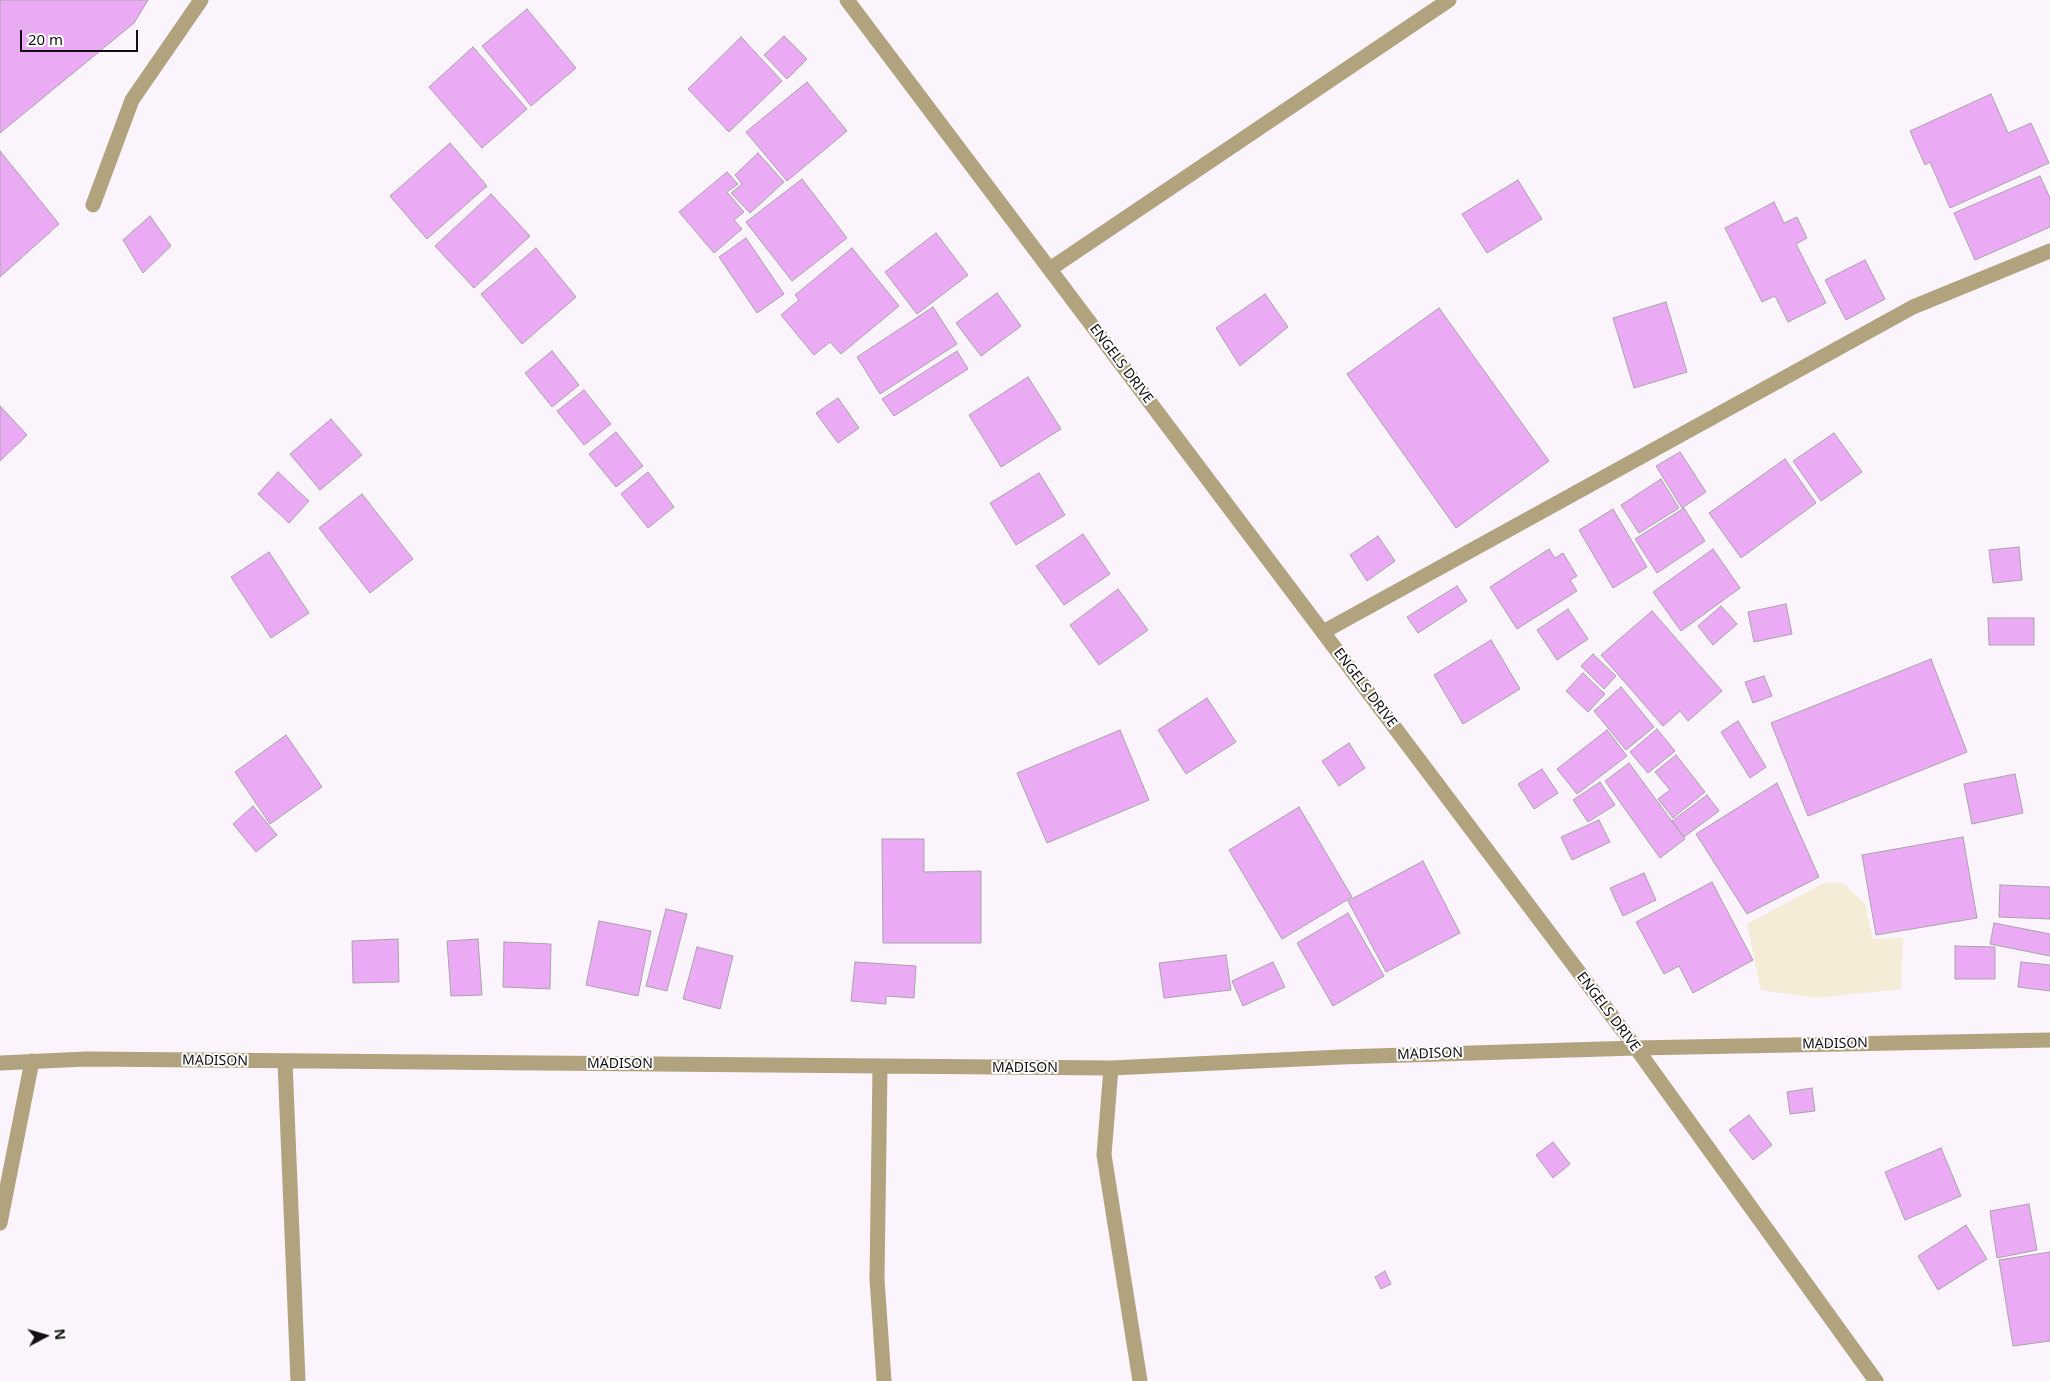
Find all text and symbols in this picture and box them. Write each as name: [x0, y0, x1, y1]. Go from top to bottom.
scale bar: [22, 20, 140, 52]
text: 20 m: [28, 29, 63, 49]
street label: ENGELS DRIVE: [1086, 321, 1156, 407]
street label: ENGELS DRIVE: [1330, 645, 1400, 731]
street label: ENGELS DRIVE: [1573, 969, 1643, 1055]
street label: MADISON: [1802, 1035, 1868, 1053]
street label: MADISON: [1397, 1044, 1463, 1064]
street label: MADISON: [182, 1052, 248, 1070]
street label: MADISON: [587, 1056, 653, 1072]
street label: MADISON: [992, 1060, 1058, 1076]
north arrow: [20, 1311, 70, 1361]
text: N: [50, 1328, 70, 1341]

